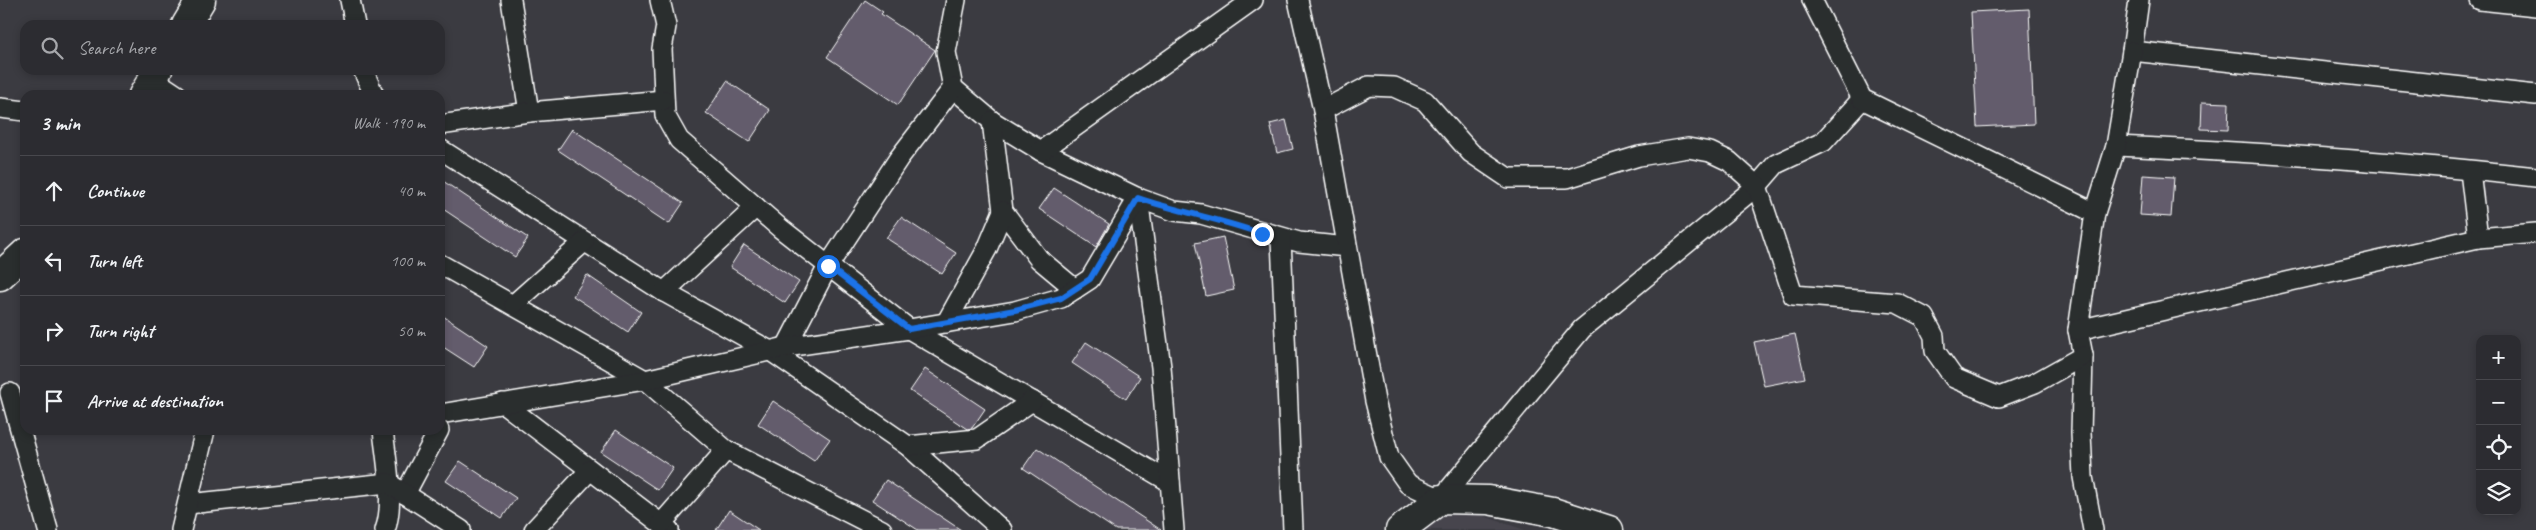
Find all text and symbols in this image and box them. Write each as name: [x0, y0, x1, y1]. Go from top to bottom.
search box: [20, 20, 445, 75]
icon: search: [38, 34, 66, 62]
text: Search here: [78, 36, 155, 60]
text: 3 min: [40, 110, 80, 136]
text: Walk · 190 m: [353, 113, 425, 133]
icon: ahead: [40, 177, 68, 205]
text: Continue: [87, 179, 144, 203]
text: 40 m: [398, 181, 425, 201]
route end: [1251, 223, 1274, 246]
icon: left: [40, 247, 68, 275]
text: Turn left: [87, 249, 142, 273]
text: 100 m: [391, 251, 425, 271]
route start: [817, 255, 840, 278]
icon: right: [40, 317, 68, 345]
text: Turn right: [87, 319, 154, 343]
text: 50 m: [398, 321, 425, 341]
map controls: [2476, 335, 2521, 515]
button: +: [2476, 335, 2521, 380]
button: −: [2476, 380, 2521, 425]
icon: arrive: [40, 387, 68, 415]
text: Arrive at destination: [87, 389, 223, 413]
button: locate: [2476, 425, 2521, 470]
button: layers: [2476, 470, 2521, 515]

